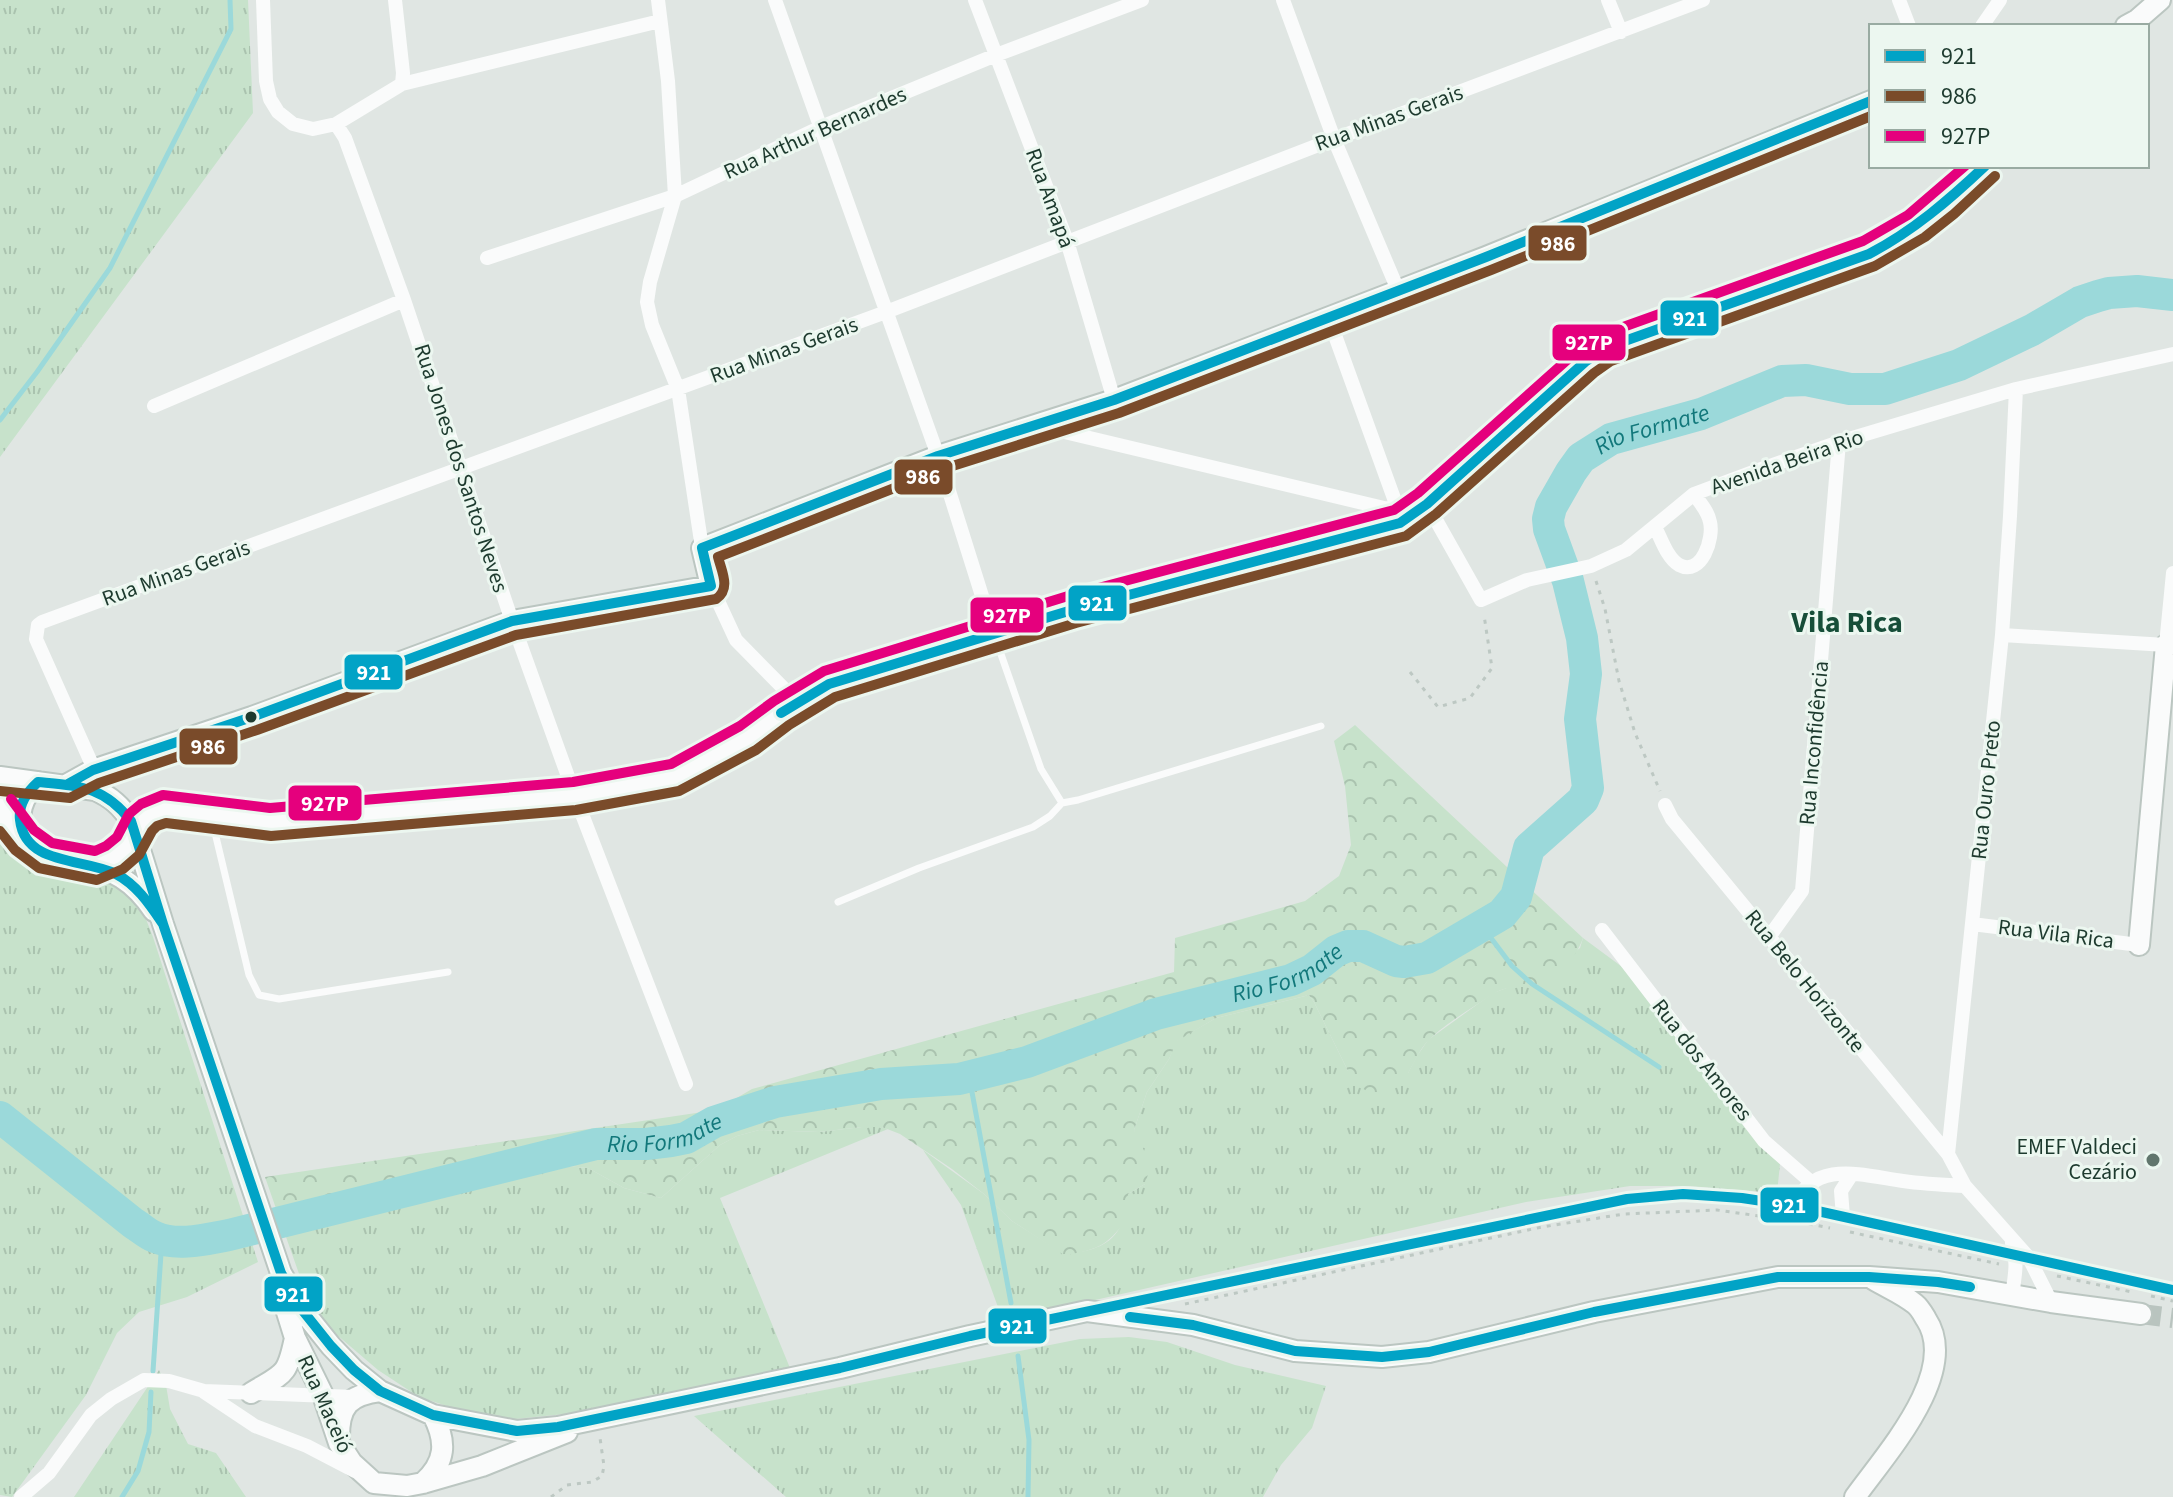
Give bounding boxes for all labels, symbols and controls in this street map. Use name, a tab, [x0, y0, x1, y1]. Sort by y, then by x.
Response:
legend	[1869, 24, 2149, 168]
text: 921	[1941, 39, 1977, 74]
street label: Rua Minas Gerais	[1310, 76, 1468, 160]
street label: Rua Arthur Bernardes	[718, 78, 912, 188]
text: 986	[1941, 79, 1977, 114]
text: 927P	[1941, 119, 1990, 154]
street label: Rua Amapá	[1017, 144, 1083, 252]
line badge: 986	[1527, 224, 1588, 262]
text: 986	[1541, 228, 1575, 260]
line badge: 921	[1659, 299, 1720, 337]
text: 921	[1673, 303, 1707, 335]
street label: Rua Minas Gerais	[705, 308, 863, 392]
line badge: 927P	[1551, 323, 1627, 362]
text: 927P	[1565, 327, 1613, 359]
street label: Rua Jones dos Santos Neves	[406, 340, 516, 596]
water label: Rio Formate	[1587, 395, 1715, 463]
street label: Avenida Beira Rio	[1706, 421, 1868, 503]
line badge: 986	[893, 458, 954, 496]
text: 986	[906, 461, 940, 493]
street label: Rua Minas Gerais	[97, 531, 255, 615]
line badge: 921	[1067, 584, 1128, 622]
text: 921	[1080, 588, 1114, 620]
line badge: 927P	[969, 596, 1045, 634]
text: 927P	[983, 600, 1031, 632]
district label: Vila Rica	[1790, 601, 1903, 644]
line badge: 921	[343, 653, 404, 691]
text: 921	[357, 657, 391, 689]
street label: Rua Inconfidência	[1791, 659, 1837, 827]
unlabelled marker	[243, 709, 259, 725]
street label: Rua Ouro Preto	[1963, 719, 2009, 861]
line badge: 986	[178, 727, 239, 766]
text: 986	[191, 731, 225, 763]
line badge: 927P	[287, 784, 363, 822]
text: 927P	[301, 788, 349, 820]
street label: Rua Belo Horizonte	[1737, 902, 1873, 1060]
street label: Rua Vila Rica	[1996, 911, 2116, 957]
water label: Rio Formate	[1228, 934, 1350, 1012]
street label: Rua dos Amores	[1644, 992, 1760, 1128]
water label: Rio Formate	[607, 1103, 726, 1162]
place label: EMEF Valdeci Cezário	[2016, 1131, 2137, 1188]
marker: EMEF Valdeci Cezário	[2144, 1151, 2162, 1169]
line badge: 921	[1759, 1186, 1820, 1224]
text: 921	[1772, 1190, 1806, 1222]
line badge: 921	[263, 1275, 324, 1313]
text: 921	[276, 1279, 310, 1311]
line badge: 921	[987, 1307, 1048, 1345]
text: 921	[1000, 1311, 1034, 1343]
street label: Rua Maceió	[289, 1350, 361, 1458]

